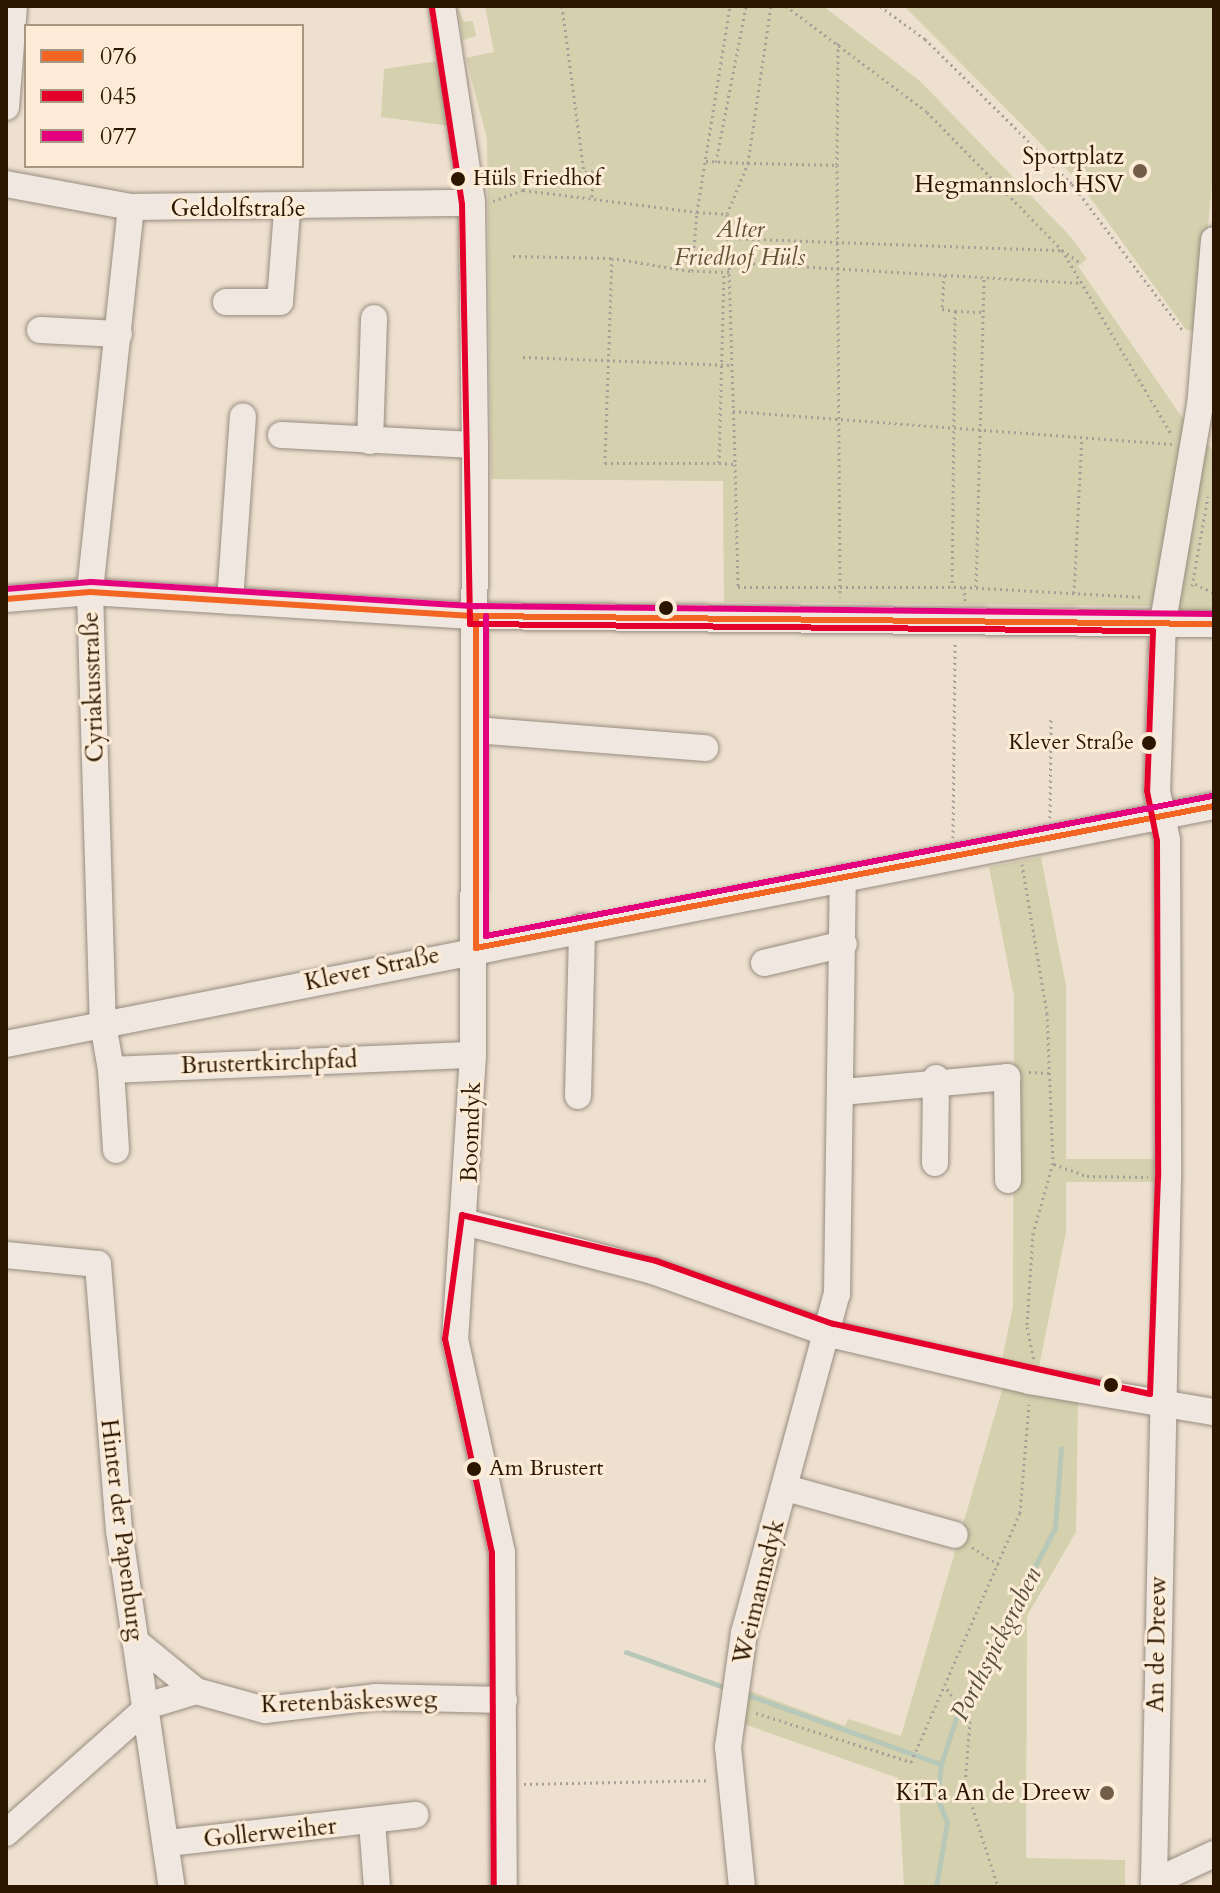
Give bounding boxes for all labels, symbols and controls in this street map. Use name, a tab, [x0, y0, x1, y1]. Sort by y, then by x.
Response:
legend	[24, 24, 304, 168]
text: 076	[100, 40, 137, 73]
text: 045	[100, 80, 137, 113]
text: 077	[100, 120, 137, 153]
place label: Sportplatz Hegmannsloch HSV	[914, 143, 1124, 199]
marker: Sportplatz Hegmannsloch HSV	[1131, 162, 1149, 180]
place label: Hüls Friedhof	[473, 166, 601, 192]
marker: Hüls Friedhof	[450, 171, 466, 187]
street label: Geldolfstraße	[170, 195, 306, 223]
park label: Alter Friedhof Hüls	[675, 216, 805, 272]
unlabelled marker	[658, 600, 674, 616]
street label: Cyriakusstraße	[76, 611, 110, 763]
place label: Klever Straße	[1008, 730, 1134, 756]
marker: Klever Straße	[1141, 735, 1157, 751]
street label: Klever Straße	[302, 941, 442, 997]
street label: Brustertkirchpfad	[180, 1046, 358, 1080]
street label: Boomdyk	[455, 1081, 487, 1183]
unlabelled marker	[1103, 1377, 1119, 1393]
street label: Hinter der Papenburg	[94, 1418, 150, 1642]
place label: Am Brustert	[489, 1456, 603, 1482]
marker: Am Brustert	[466, 1461, 482, 1477]
street label: Weimannsdyk	[727, 1517, 791, 1667]
water label: Porthspickgraben	[944, 1562, 1048, 1726]
street label: An de Dreew	[1141, 1575, 1173, 1713]
street label: Kretenbäskesweg	[260, 1685, 438, 1719]
place label: KiTa An de Dreew	[895, 1779, 1091, 1807]
marker: KiTa An de Dreew	[1098, 1784, 1116, 1802]
street label: Gollerweiher	[202, 1812, 338, 1854]

